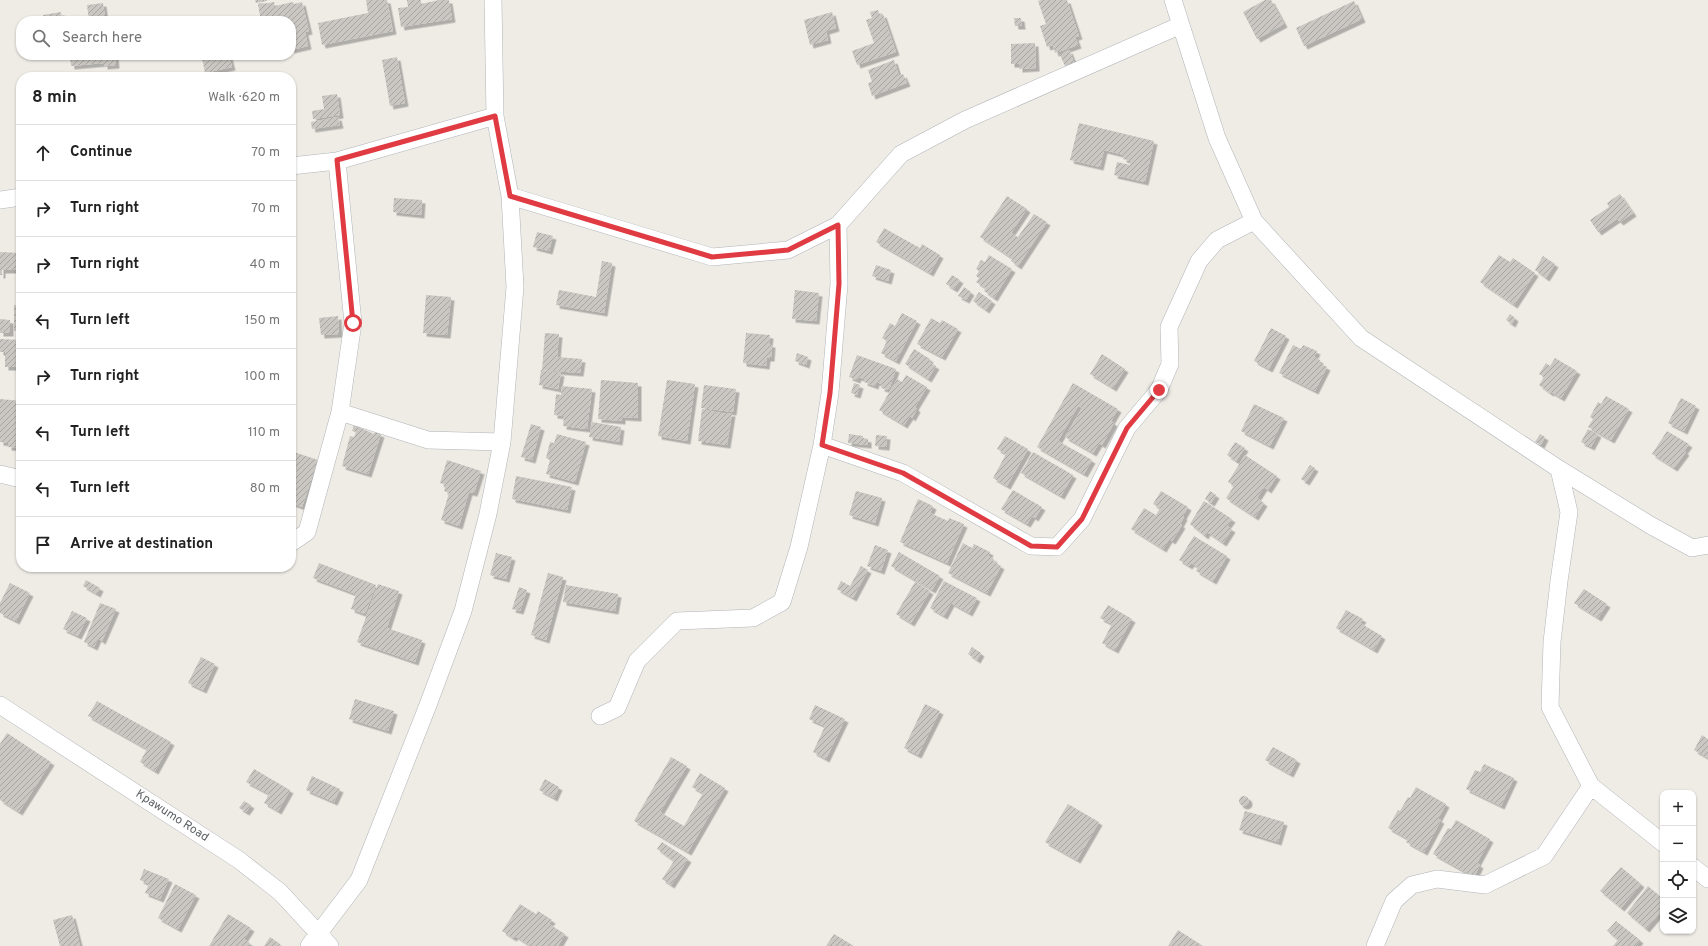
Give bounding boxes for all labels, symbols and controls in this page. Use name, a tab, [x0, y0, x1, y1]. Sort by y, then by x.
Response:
search box	[16, 16, 296, 60]
icon: search	[30, 27, 52, 49]
text: Search here	[62, 29, 142, 48]
text: 8 min	[32, 87, 77, 109]
text: Walk · 620 m	[208, 90, 280, 106]
icon: ahead	[32, 142, 54, 164]
text: Continue	[70, 143, 132, 162]
text: 70 m	[251, 145, 280, 161]
icon: right	[32, 198, 54, 220]
text: Turn right	[70, 199, 139, 218]
text: 70 m	[251, 201, 280, 217]
icon: right	[32, 254, 54, 276]
text: Turn right	[70, 255, 139, 274]
text: 40 m	[250, 257, 280, 273]
icon: left	[32, 310, 54, 332]
text: Turn left	[70, 311, 130, 330]
text: 150 m	[245, 313, 280, 329]
route start	[344, 314, 362, 332]
icon: right	[32, 366, 54, 388]
text: Turn right	[70, 367, 139, 386]
text: 100 m	[244, 369, 280, 385]
route end	[1150, 381, 1168, 399]
icon: left	[32, 422, 54, 444]
text: Turn left	[70, 423, 130, 442]
text: 110 m	[248, 425, 280, 441]
icon: left	[32, 478, 54, 500]
text: Turn left	[70, 479, 130, 498]
text: 80 m	[250, 481, 280, 497]
icon: arrive	[32, 534, 54, 556]
text: Arrive at destination	[70, 535, 213, 554]
street label: Kpawumo Road	[132, 786, 212, 846]
map controls	[1660, 790, 1696, 934]
button: +	[1660, 790, 1696, 826]
button: −	[1660, 826, 1696, 862]
button: locate	[1660, 862, 1696, 898]
button: layers	[1660, 898, 1696, 934]

